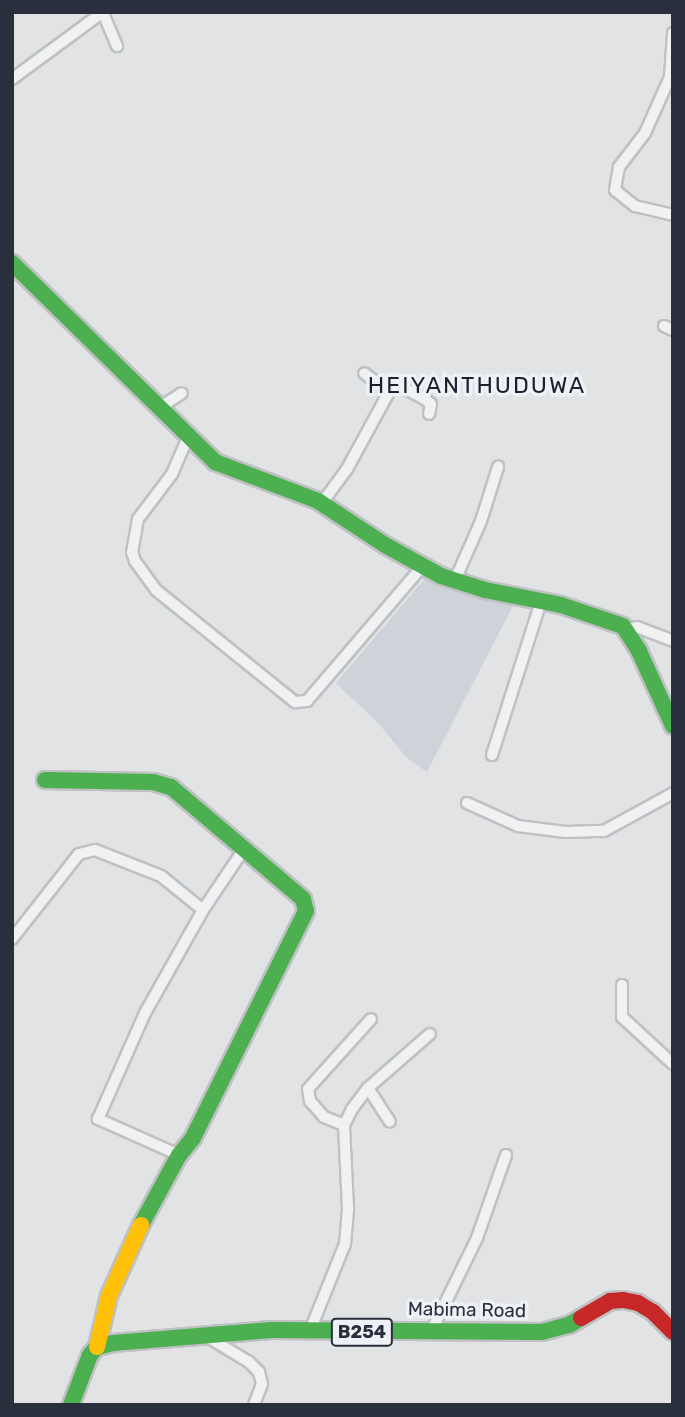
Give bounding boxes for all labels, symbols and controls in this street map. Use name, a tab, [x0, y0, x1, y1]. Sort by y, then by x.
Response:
district label: HEIYANTHUDUWA	[369, 371, 585, 399]
street label: Mabima Road	[408, 1298, 526, 1322]
road number: B254	[330, 1317, 394, 1346]

